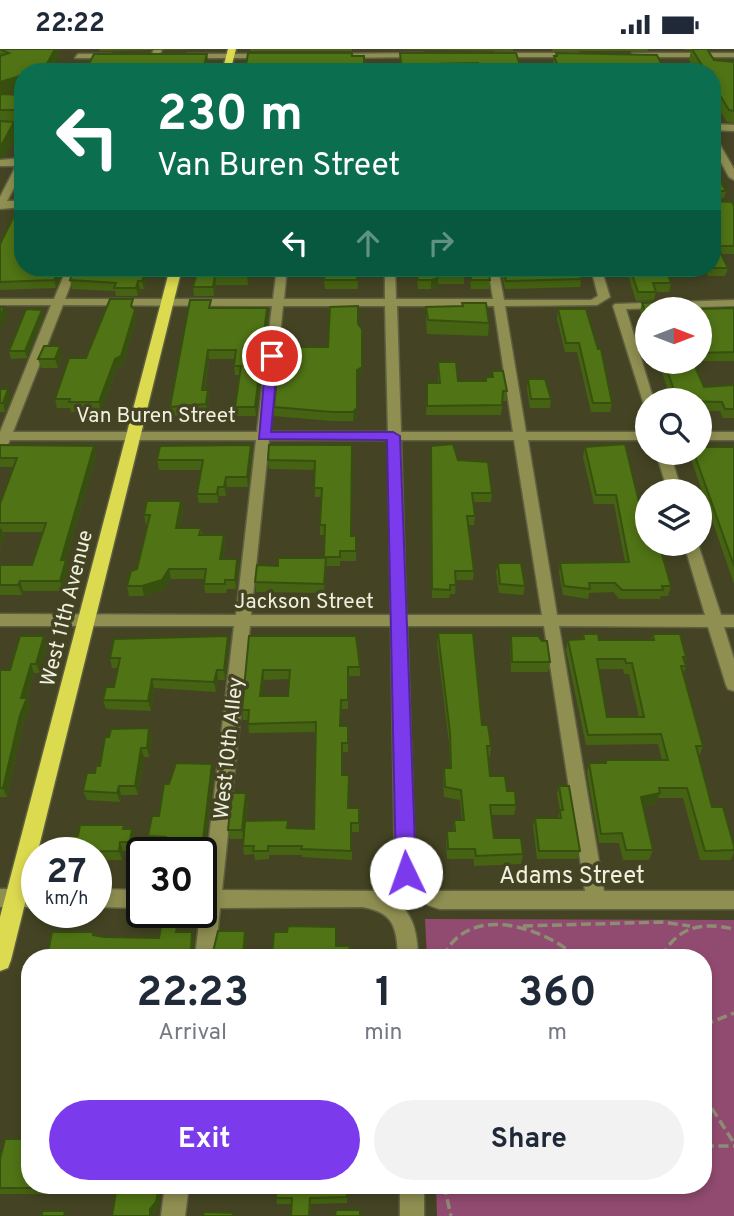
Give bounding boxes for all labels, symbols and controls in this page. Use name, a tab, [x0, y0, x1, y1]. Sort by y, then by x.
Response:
text: 22:22	[35, 8, 105, 41]
text: 230 m	[157, 86, 303, 148]
icon: left	[42, 91, 133, 182]
text: Van Buren Street	[157, 147, 400, 187]
icon: left	[276, 224, 314, 262]
icon: ahead	[349, 224, 387, 262]
icon: right	[422, 224, 460, 262]
north arrow	[635, 297, 712, 375]
map controls	[635, 297, 712, 556]
pin	[242, 326, 302, 386]
icon: arrive	[253, 337, 291, 375]
button: search	[635, 388, 712, 465]
street label: Van Buren Street	[76, 403, 236, 430]
button: layers	[635, 479, 712, 556]
street label: West 11th Avenue	[35, 527, 100, 689]
street label: Jackson Street	[234, 589, 374, 616]
street label: West 10th Alley	[209, 676, 250, 821]
position arrow	[369, 836, 443, 910]
speed limit sign: 30	[126, 837, 217, 928]
text: 27	[47, 851, 86, 895]
street label: Adams Street	[499, 862, 645, 892]
text: km/h	[45, 888, 88, 911]
text: 22:23	[136, 968, 249, 1021]
text: 1	[375, 968, 392, 1021]
text: 360	[518, 968, 597, 1021]
text: Arrival	[158, 1019, 227, 1048]
text: min	[364, 1019, 403, 1048]
text: m	[548, 1019, 567, 1048]
button: Exit	[49, 1100, 360, 1180]
button: Share	[374, 1100, 684, 1180]

